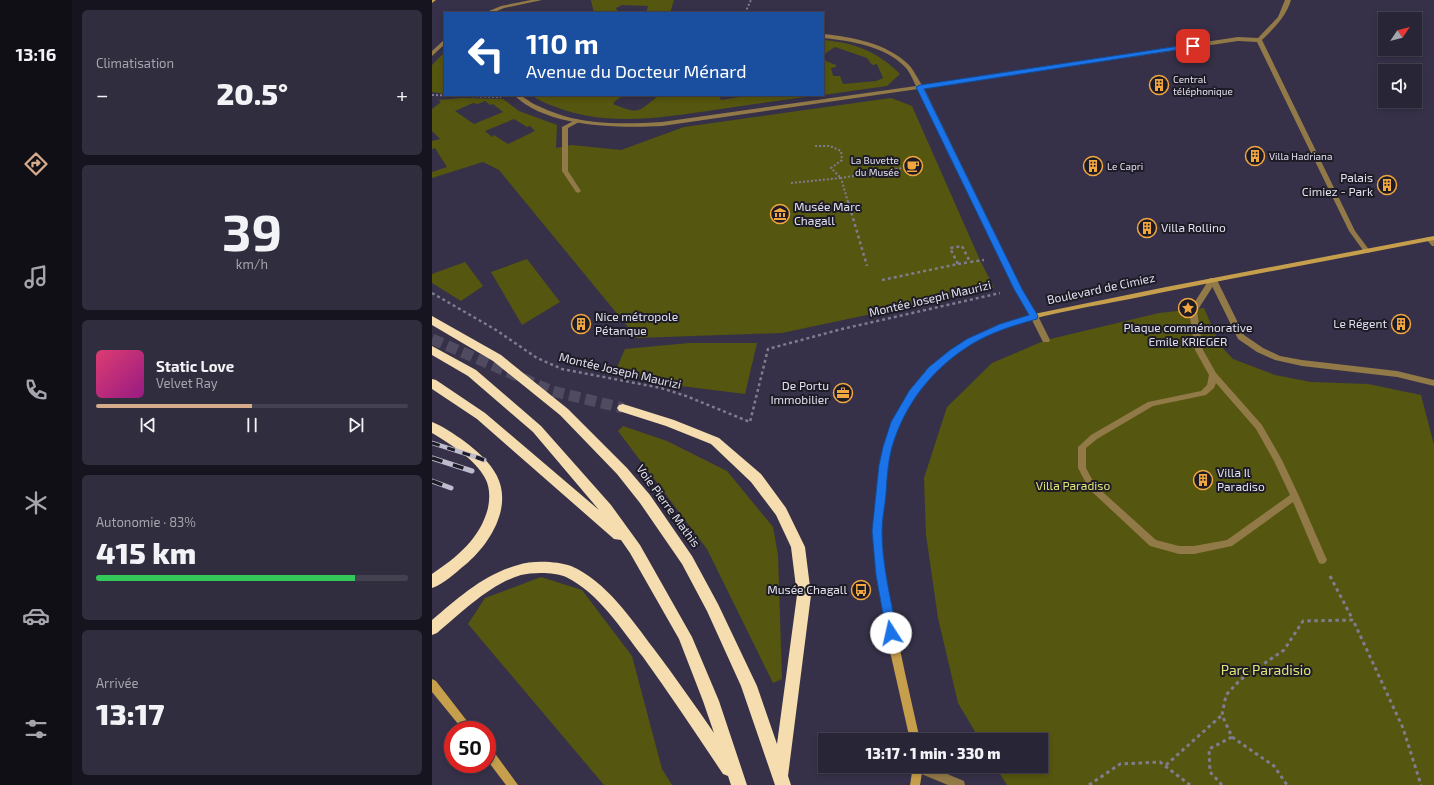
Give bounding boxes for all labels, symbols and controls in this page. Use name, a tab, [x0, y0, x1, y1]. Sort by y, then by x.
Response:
north arrow	[1378, 12, 1422, 56]
map controls	[1378, 12, 1422, 108]
text: 110 m	[526, 26, 599, 60]
icon: left	[460, 28, 512, 80]
pin	[1176, 29, 1210, 63]
icon: arrive	[1182, 35, 1204, 57]
text: 13:16	[15, 43, 57, 65]
text: Climatisation	[96, 55, 174, 71]
text: Avenue du Docteur Ménard	[526, 60, 747, 82]
button: sound	[1378, 64, 1422, 108]
place label: Central téléphonique	[1173, 73, 1233, 97]
building icon: Central téléphonique	[1148, 74, 1170, 96]
text: 20.5°	[217, 75, 288, 111]
text: −	[96, 81, 109, 107]
text: +	[396, 81, 408, 107]
building icon: Villa Hadriana	[1244, 145, 1266, 167]
icon: directions	[22, 150, 50, 178]
place label: Villa Hadriana	[1269, 150, 1332, 162]
place label: La Buvette du Musée	[851, 154, 899, 178]
cafe icon: La Buvette du Musée	[902, 155, 924, 177]
building icon: Le Capri	[1082, 155, 1104, 177]
place label: Le Capri	[1107, 160, 1143, 172]
place label: Palais Cimiez - Park	[1302, 170, 1373, 198]
building icon: Palais Cimiez - Park	[1376, 174, 1398, 196]
text: 39	[222, 199, 282, 261]
place label: Musée Marc Chagall	[794, 199, 861, 227]
museum icon: Musée Marc Chagall	[769, 203, 791, 225]
building icon: Villa Rollino	[1136, 217, 1158, 239]
place label: Villa Rollino	[1161, 220, 1226, 234]
text: km/h	[236, 256, 268, 272]
icon: music	[22, 263, 50, 291]
street label: Boulevard de Cimiez	[1046, 270, 1156, 306]
street label: Montée Joseph Maurizi	[867, 277, 992, 319]
place icon: Plaque commémorative Emile KRIEGER	[1177, 297, 1199, 319]
place label: Nice métropole Pétanque	[595, 309, 678, 337]
building icon: Nice métropole Pétanque	[570, 313, 592, 335]
building icon: Le Régent	[1390, 313, 1412, 335]
place label: Le Régent	[1333, 316, 1387, 330]
place label: Plaque commémorative Emile KRIEGER	[1123, 320, 1253, 348]
street label: Montée Joseph Maurizi	[558, 349, 683, 391]
text: Static Love	[156, 357, 234, 375]
text: Velvet Ray	[156, 375, 218, 391]
icon: phone	[22, 376, 50, 404]
place label: De Portu Immobilier	[770, 378, 829, 406]
office icon: De Portu Immobilier	[832, 382, 854, 404]
icon: previous	[137, 414, 159, 436]
icon: pause	[241, 414, 263, 436]
icon: next	[345, 414, 367, 436]
street label: Voie Pierre Mathis	[634, 461, 703, 549]
place label: Villa Il Paradiso	[1217, 465, 1265, 493]
building icon: Villa Il Paradiso	[1192, 469, 1214, 491]
park label: Villa Paradiso	[1036, 478, 1110, 492]
icon: climate	[22, 489, 50, 517]
text: Autonomie · 83%	[96, 514, 196, 530]
text: 415 km	[96, 534, 196, 570]
bus stop icon: Musée Chagall	[850, 579, 872, 601]
place label: Musée Chagall	[767, 582, 847, 596]
icon: car	[22, 602, 50, 630]
position arrow	[870, 612, 912, 654]
park label: Parc Paradisio	[1221, 661, 1311, 678]
text: Arrivée	[96, 675, 139, 691]
text: 13:17	[96, 695, 164, 731]
icon: filters	[22, 715, 50, 743]
speed limit sign: 50	[444, 721, 496, 773]
text: 13:17 · 1 min · 330 m	[866, 744, 1000, 762]

